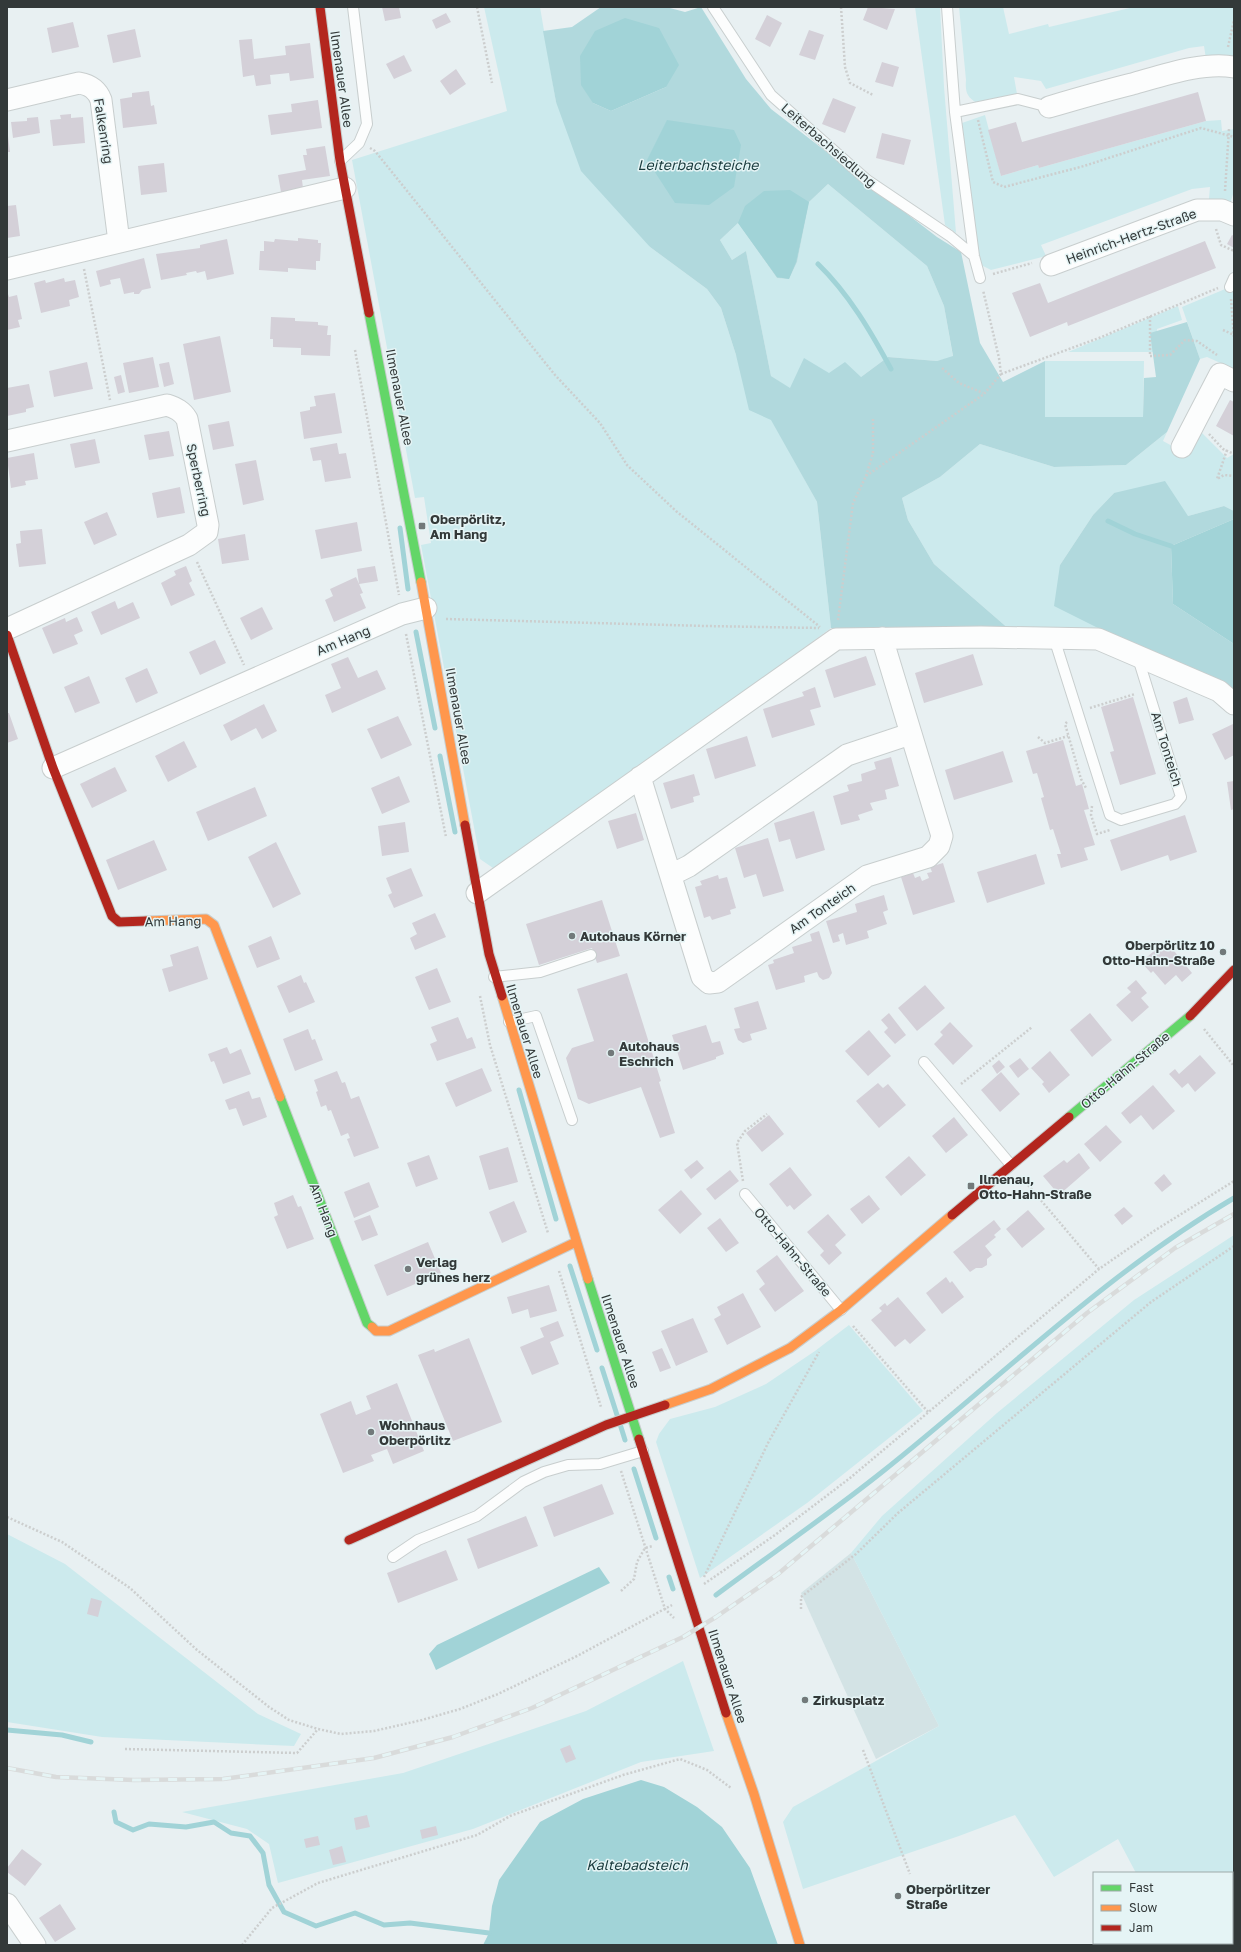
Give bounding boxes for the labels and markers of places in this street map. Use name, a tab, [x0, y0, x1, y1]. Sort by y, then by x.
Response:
place label: Oberpörlitz, Am Hang	[430, 511, 506, 542]
marker: Oberpörlitz, Am Hang	[417, 521, 427, 531]
place label: Autohaus Körner	[580, 928, 686, 944]
marker: Autohaus Körner	[567, 931, 577, 941]
place label: Oberpörlitz 10 Otto-Hahn-Straße	[1102, 937, 1215, 968]
marker: Oberpörlitz 10 Otto-Hahn-Straße	[1218, 947, 1228, 957]
place label: Autohaus Eschrich	[619, 1038, 679, 1069]
marker: Autohaus Eschrich	[606, 1048, 616, 1058]
place label: Ilmenau, Otto-Hahn-Straße	[979, 1171, 1092, 1202]
marker: Ilmenau, Otto-Hahn-Straße	[966, 1181, 976, 1191]
place label: Verlag grünes herz	[416, 1254, 491, 1285]
marker: Verlag grünes herz	[403, 1264, 413, 1274]
place label: Wohnhaus Oberpörlitz	[379, 1417, 451, 1448]
marker: Wohnhaus Oberpörlitz	[366, 1427, 376, 1437]
place label: Zirkusplatz	[813, 1692, 885, 1708]
marker: Zirkusplatz	[800, 1695, 810, 1705]
place label: Oberpörlitzer Straße	[906, 1881, 990, 1912]
marker: Oberpörlitzer Straße	[893, 1891, 903, 1901]

